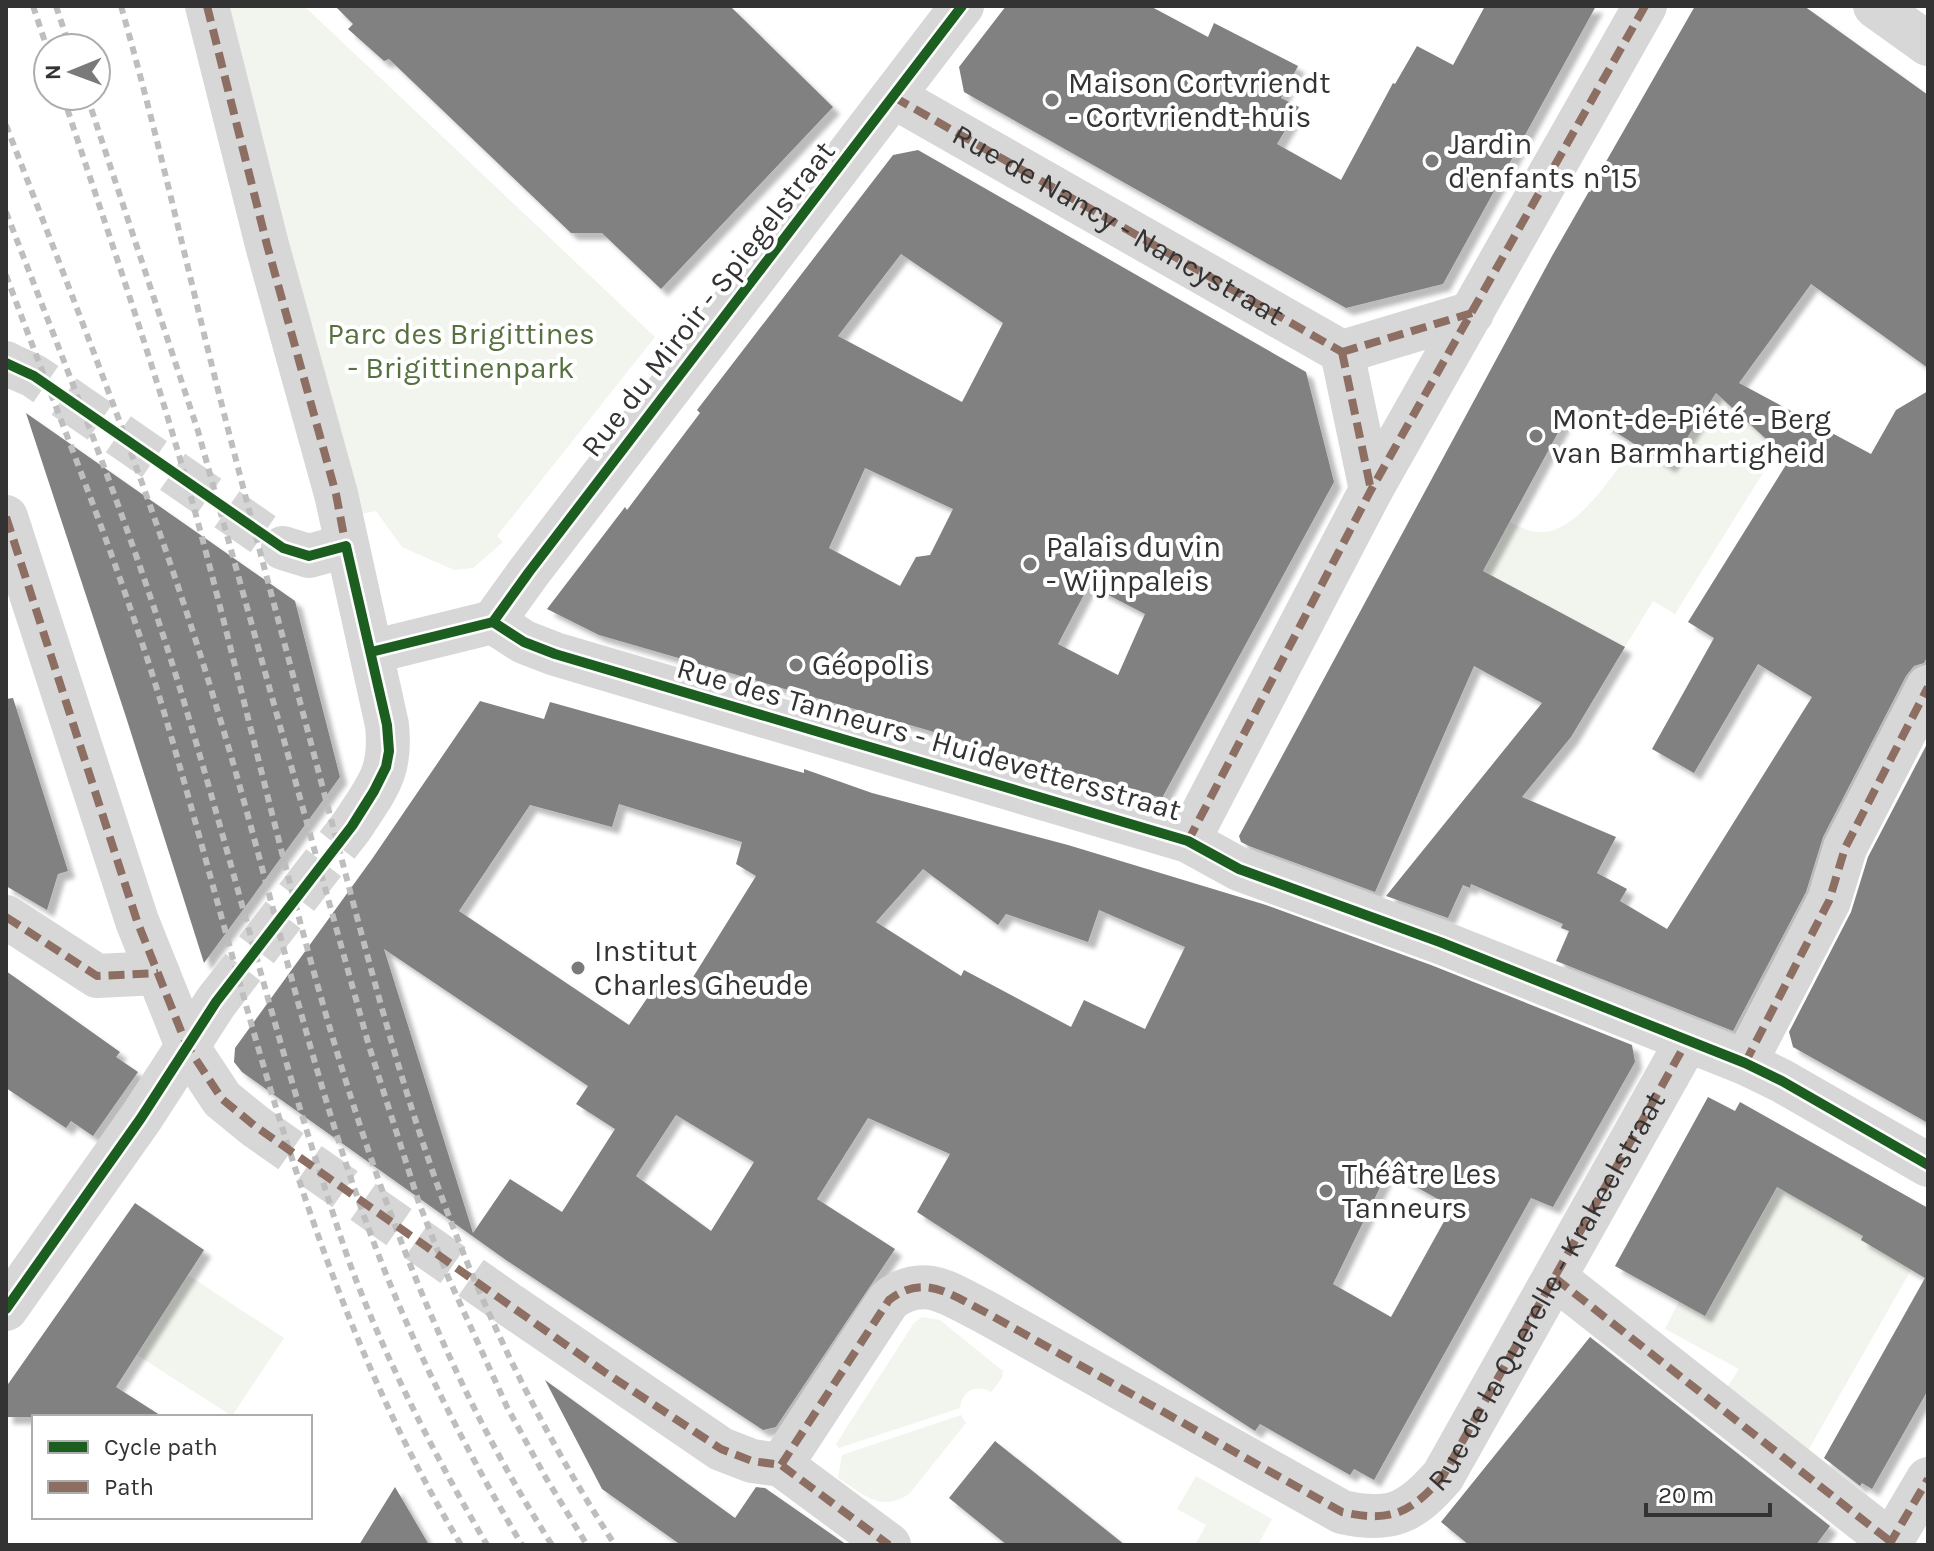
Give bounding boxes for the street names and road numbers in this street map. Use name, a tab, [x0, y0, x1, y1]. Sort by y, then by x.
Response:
street label: Rue de Nancy - Nancystraat	[946, 116, 1290, 333]
street label: Rue du Miroir - Spiegelstraat	[573, 134, 843, 464]
street label: Rue des Tanneurs - Huidevettersstraat	[673, 650, 1185, 828]
street label: Rue de la Querelle - Krakeelstraat	[1420, 1085, 1673, 1499]

